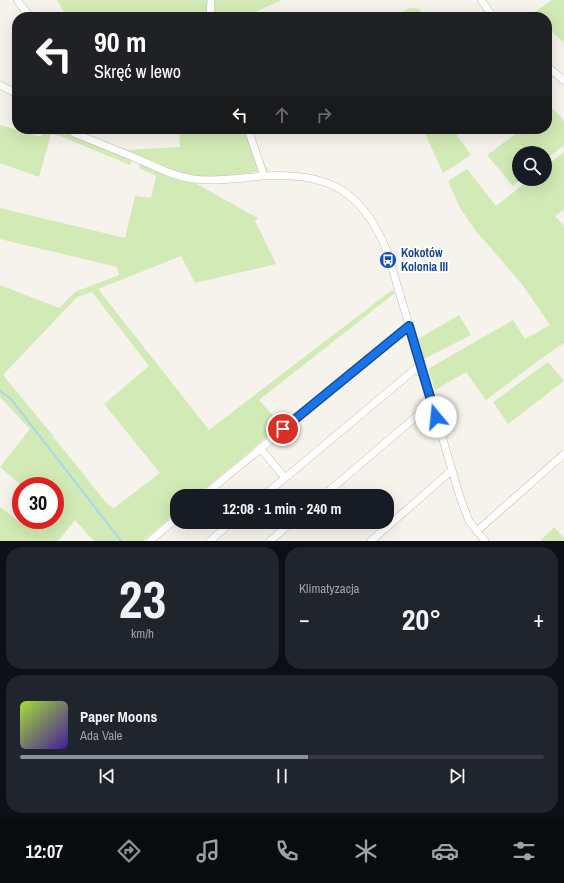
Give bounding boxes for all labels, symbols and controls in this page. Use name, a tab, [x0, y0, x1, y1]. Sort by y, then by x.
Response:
text: 90 m	[94, 23, 146, 61]
icon: left	[28, 28, 80, 80]
text: Skręć w lewo	[94, 59, 181, 84]
icon: left	[229, 104, 251, 126]
icon: ahead	[271, 104, 293, 126]
icon: right	[313, 104, 335, 126]
map controls	[512, 146, 552, 186]
button: search	[512, 146, 552, 186]
place label: Kokotów Kolonia III	[401, 245, 448, 275]
bus stop icon: Kokotów Kolonia III	[378, 250, 398, 270]
position arrow	[415, 396, 457, 438]
pin	[266, 412, 300, 446]
icon: arrive	[272, 418, 294, 440]
speed limit sign: 30	[12, 477, 64, 529]
text: 12:08 · 1 min · 240 m	[223, 498, 341, 519]
text: 23	[119, 564, 166, 634]
text: Klimatyzacja	[299, 580, 359, 597]
text: 20°	[402, 599, 441, 639]
text: −	[299, 604, 310, 634]
text: +	[533, 604, 544, 634]
text: km/h	[131, 625, 154, 642]
text: Paper Moons	[80, 706, 157, 727]
text: Ada Vale	[80, 727, 122, 744]
icon: previous	[96, 765, 118, 787]
icon: pause	[271, 765, 293, 787]
icon: next	[446, 765, 468, 787]
icon: directions	[115, 837, 143, 865]
icon: music	[194, 837, 222, 865]
icon: phone	[273, 837, 301, 865]
icon: climate	[352, 837, 380, 865]
icon: car	[431, 837, 459, 865]
icon: filters	[510, 837, 538, 865]
text: 12:07	[26, 839, 63, 864]

